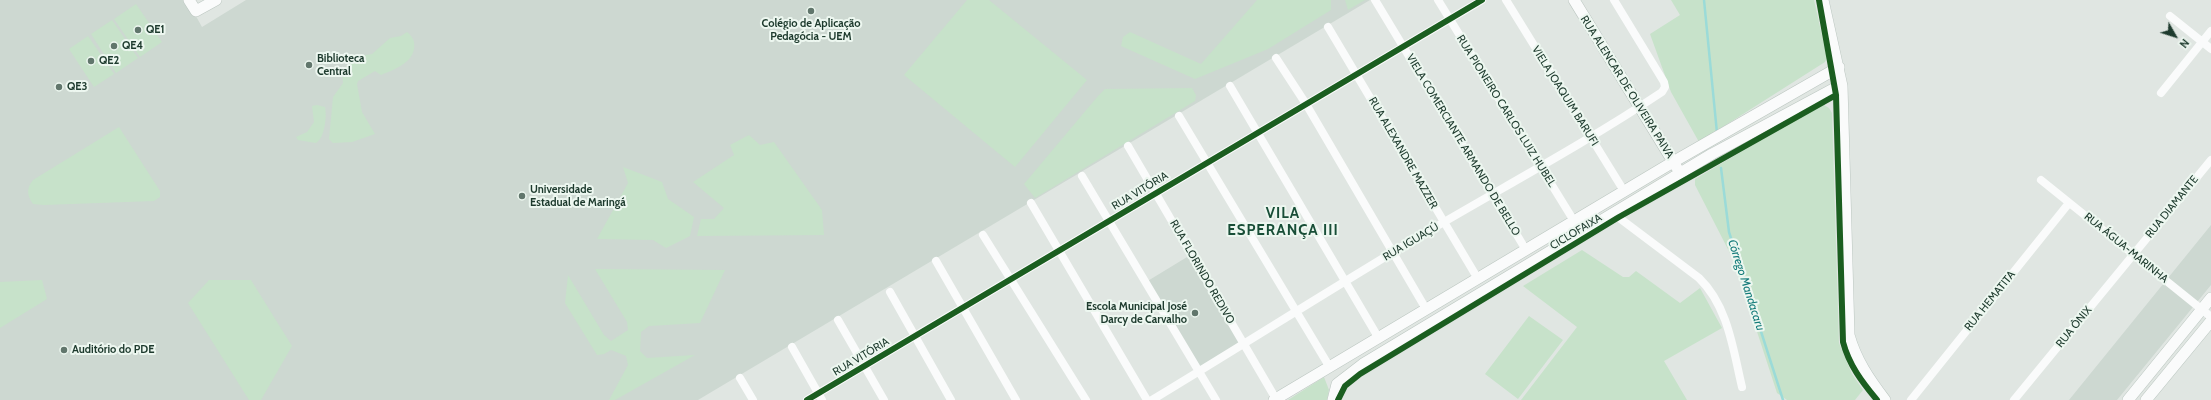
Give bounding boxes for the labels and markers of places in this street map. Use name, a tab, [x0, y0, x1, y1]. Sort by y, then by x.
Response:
marker: Colégio de Aplicação Pedagócia - UEM	[806, 6, 816, 16]
place label: Colégio de Aplicação Pedagócia - UEM	[762, 17, 860, 43]
place label: QE1	[146, 23, 165, 37]
marker: QE1	[133, 25, 143, 35]
place label: QE4	[122, 39, 143, 53]
marker: QE4	[109, 41, 119, 51]
place label: Biblioteca Central	[317, 52, 364, 78]
place label: QE2	[99, 54, 119, 68]
marker: QE2	[86, 56, 96, 66]
marker: Biblioteca Central	[304, 60, 314, 70]
place label: QE3	[67, 80, 88, 94]
marker: QE3	[54, 82, 64, 92]
place label: Universidade Estadual de Maringá	[530, 183, 626, 209]
marker: Universidade Estadual de Maringá	[517, 191, 527, 201]
place label: Escola Municipal José Darcy de Carvalho	[1086, 300, 1187, 326]
marker: Escola Municipal José Darcy de Carvalho	[1190, 308, 1200, 318]
place label: Auditório do PDE	[72, 343, 155, 357]
marker: Auditório do PDE	[59, 345, 69, 355]

